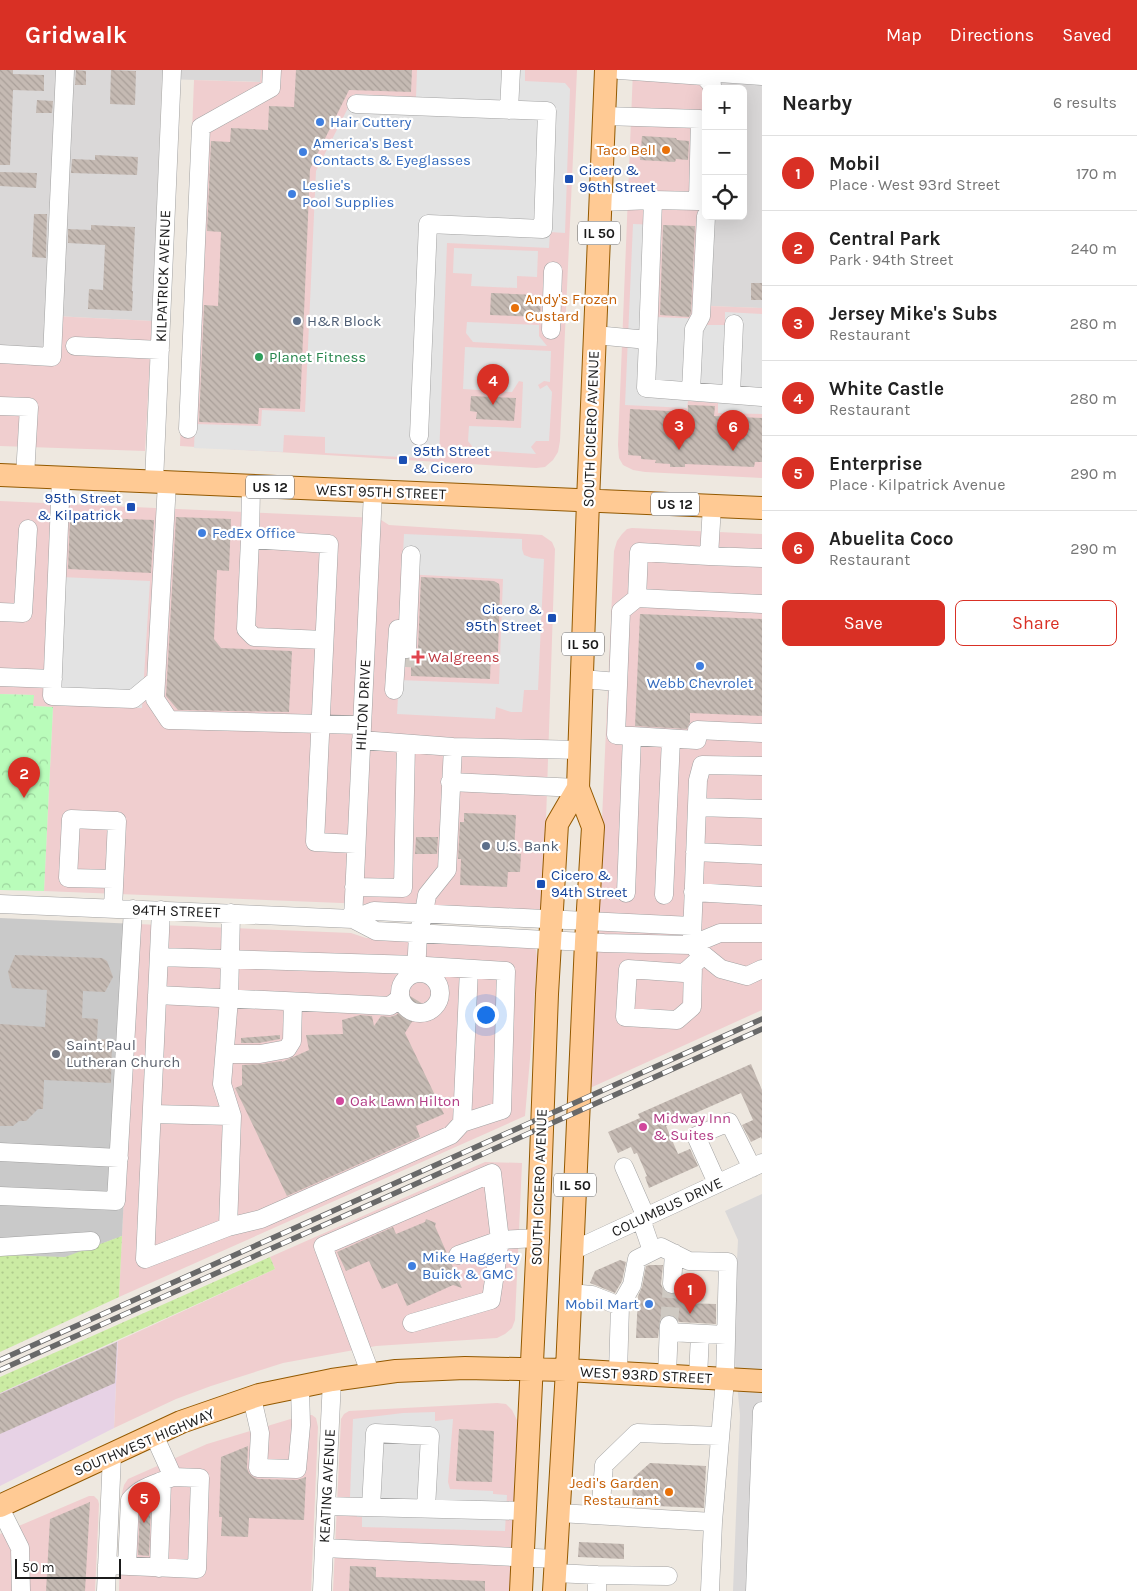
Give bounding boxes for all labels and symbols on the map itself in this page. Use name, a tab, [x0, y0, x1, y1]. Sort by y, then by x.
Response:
place label: Hair Cuttery	[330, 113, 411, 131]
marker: Hair Cuttery	[314, 116, 326, 128]
place label: America's Best Contacts & Eyeglasses	[313, 134, 471, 169]
place label: Taco Bell	[597, 141, 656, 159]
marker: Taco Bell	[660, 144, 672, 156]
marker: America's Best Contacts & Eyeglasses	[297, 146, 309, 158]
place label: Cicero & 96th Street	[579, 161, 656, 196]
marker: Cicero & 96th Street	[563, 173, 575, 185]
place label: Leslie's Pool Supplies	[302, 176, 394, 211]
marker: Leslie's Pool Supplies	[286, 188, 298, 200]
street label: KILPATRICK AVENUE	[152, 210, 174, 342]
road number: IL 50	[578, 222, 620, 244]
place label: Andy's Frozen Custard	[525, 290, 617, 325]
marker: Andy's Frozen Custard	[509, 302, 521, 314]
place label: H&R Block	[307, 312, 381, 330]
marker: H&R Block	[291, 315, 303, 327]
place label: Planet Fitness	[269, 348, 366, 366]
street label: SOUTH CICERO AVENUE	[579, 350, 603, 508]
marker: Planet Fitness	[253, 351, 265, 363]
pin: 4	[477, 364, 509, 405]
pin: 3	[663, 409, 695, 450]
pin: 6	[717, 410, 749, 451]
place label: 95th Street & Cicero	[413, 442, 490, 477]
marker: 95th Street & Cicero	[397, 454, 409, 466]
road number: US 12	[246, 476, 294, 498]
street label: WEST 95TH STREET	[316, 481, 447, 503]
place label: 95th Street & Kilpatrick	[37, 489, 121, 524]
road number: US 12	[651, 492, 699, 516]
marker: 95th Street & Kilpatrick	[125, 501, 137, 513]
place label: FedEx Office	[212, 524, 296, 542]
marker: FedEx Office	[196, 527, 208, 539]
place label: Cicero & 95th Street	[465, 600, 542, 635]
marker: Cicero & 95th Street	[546, 612, 558, 624]
road number: IL 50	[562, 632, 604, 656]
place label: Walgreens	[428, 648, 500, 666]
marker: Walgreens	[412, 651, 424, 663]
street label: HILTON DRIVE	[352, 659, 374, 751]
marker: Webb Chevrolet	[694, 660, 706, 672]
place label: Webb Chevrolet	[647, 674, 754, 692]
pin: 2	[8, 757, 40, 798]
place label: U.S. Bank	[496, 837, 559, 855]
marker: U.S. Bank	[480, 840, 492, 852]
place label: Cicero & 94th Street	[551, 866, 628, 901]
marker: Cicero & 94th Street	[535, 878, 547, 890]
street label: 94TH STREET	[132, 900, 221, 922]
your location	[473, 1002, 499, 1028]
place label: Saint Paul Lutheran Church	[66, 1036, 180, 1071]
marker: Saint Paul Lutheran Church	[50, 1048, 62, 1060]
place label: Oak Lawn Hilton	[350, 1092, 460, 1110]
marker: Oak Lawn Hilton	[334, 1095, 346, 1107]
street label: SOUTH CICERO AVENUE	[527, 1108, 551, 1266]
place label: Midway Inn & Suites	[653, 1109, 731, 1144]
marker: Midway Inn & Suites	[637, 1121, 649, 1133]
street label: COLUMBUS DRIVE	[609, 1173, 725, 1241]
road number: IL 50	[554, 1174, 596, 1196]
place label: Mike Haggerty Buick & GMC	[422, 1248, 520, 1283]
marker: Mike Haggerty Buick & GMC	[406, 1260, 418, 1272]
pin: 1	[674, 1273, 706, 1314]
place label: Mobil Mart	[565, 1295, 639, 1313]
marker: Mobil Mart	[643, 1298, 655, 1310]
street label: WEST 93RD STREET	[579, 1363, 713, 1387]
street label: SOUTHWEST HIGHWAY	[71, 1404, 218, 1480]
street label: KEATING AVENUE	[315, 1428, 339, 1544]
place label: Jedi's Garden Restaurant	[569, 1474, 659, 1509]
pin: 5	[128, 1482, 160, 1523]
marker: Jedi's Garden Restaurant	[663, 1486, 675, 1498]
scale bar	[15, 1556, 121, 1579]

